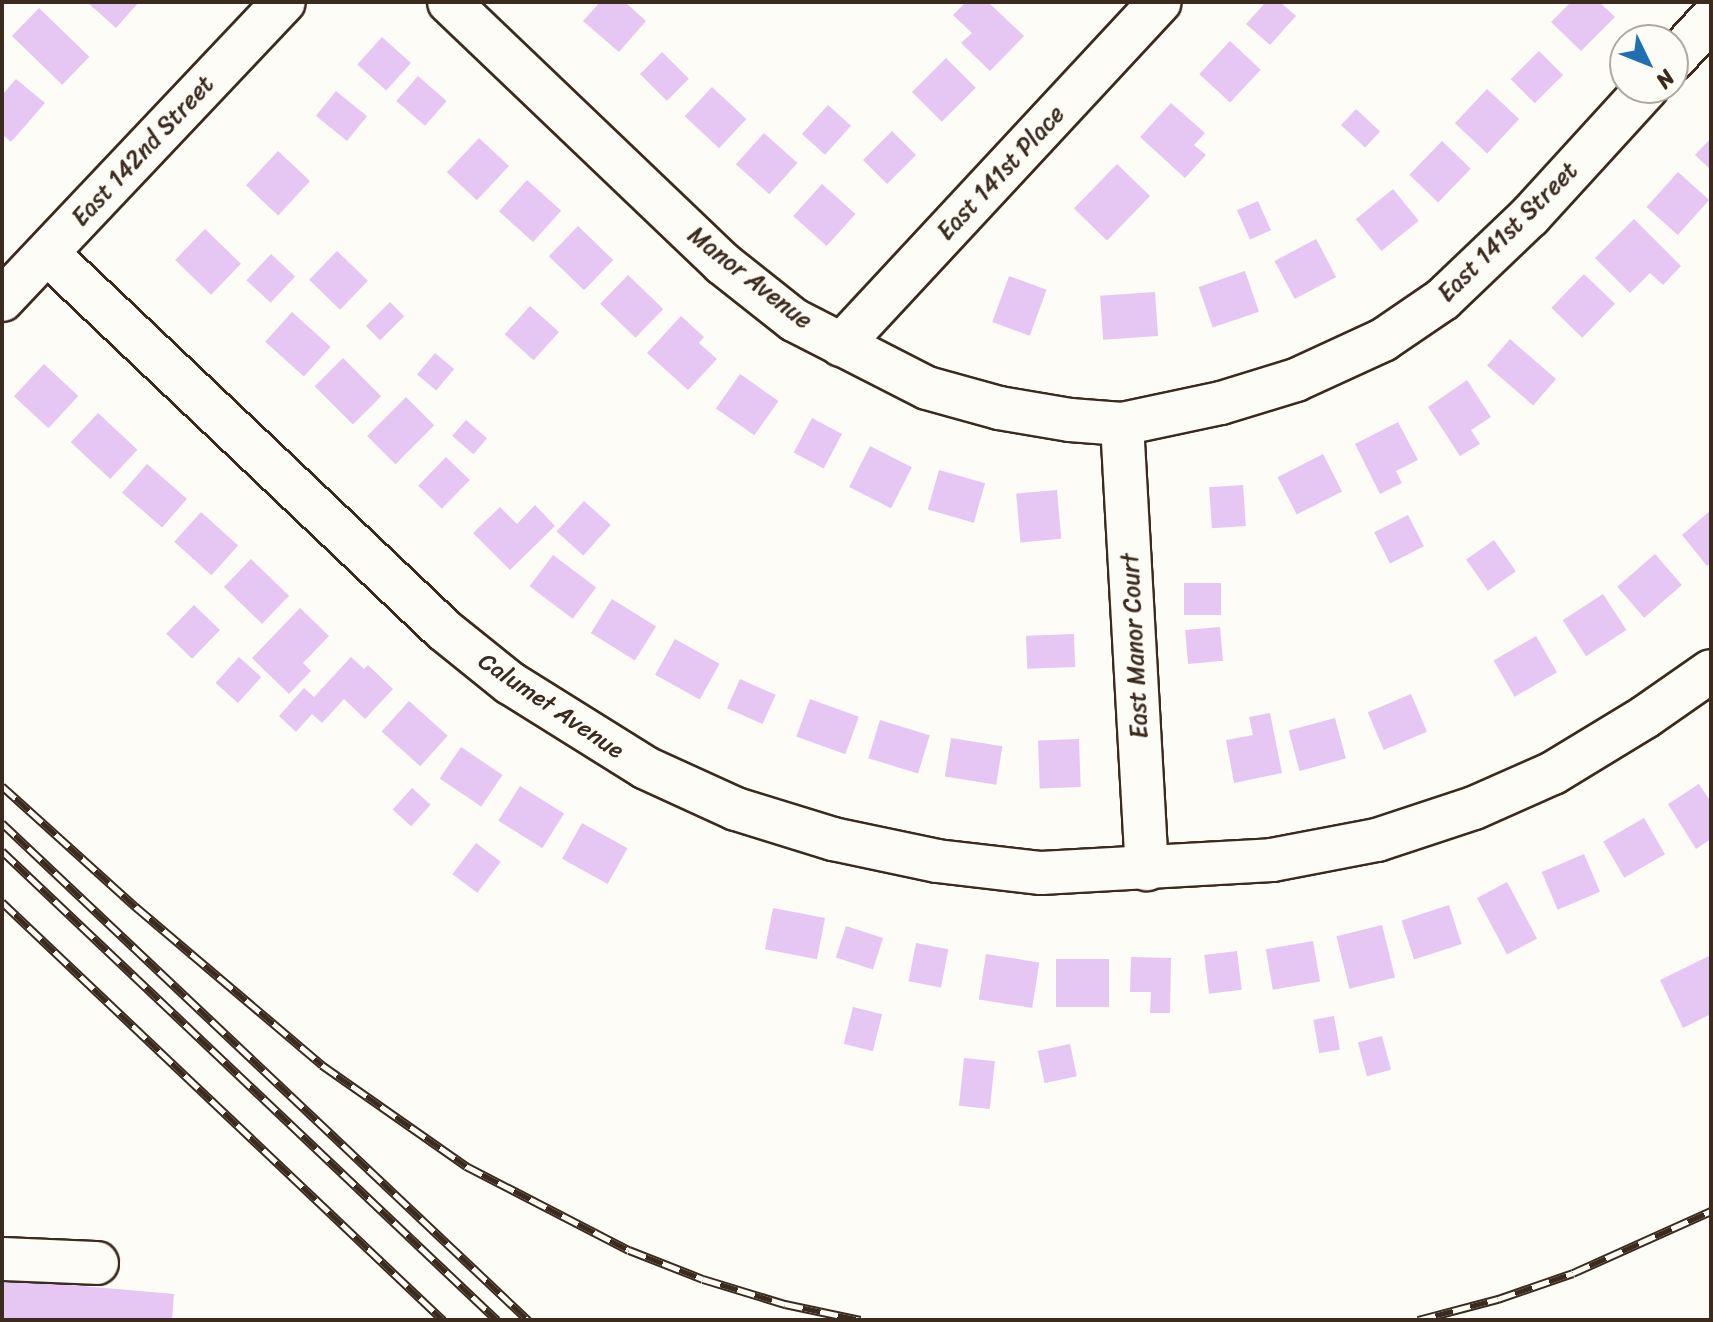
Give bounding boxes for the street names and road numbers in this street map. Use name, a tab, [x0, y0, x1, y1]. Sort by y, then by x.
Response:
street label: East 142nd Street	[66, 70, 220, 232]
street label: East 141st Place	[931, 99, 1071, 247]
street label: East 141st Street	[1432, 156, 1584, 308]
street label: Manor Avenue	[682, 221, 818, 335]
street label: East Manor Court	[1116, 552, 1154, 740]
street label: Calumet Avenue	[473, 647, 629, 765]

